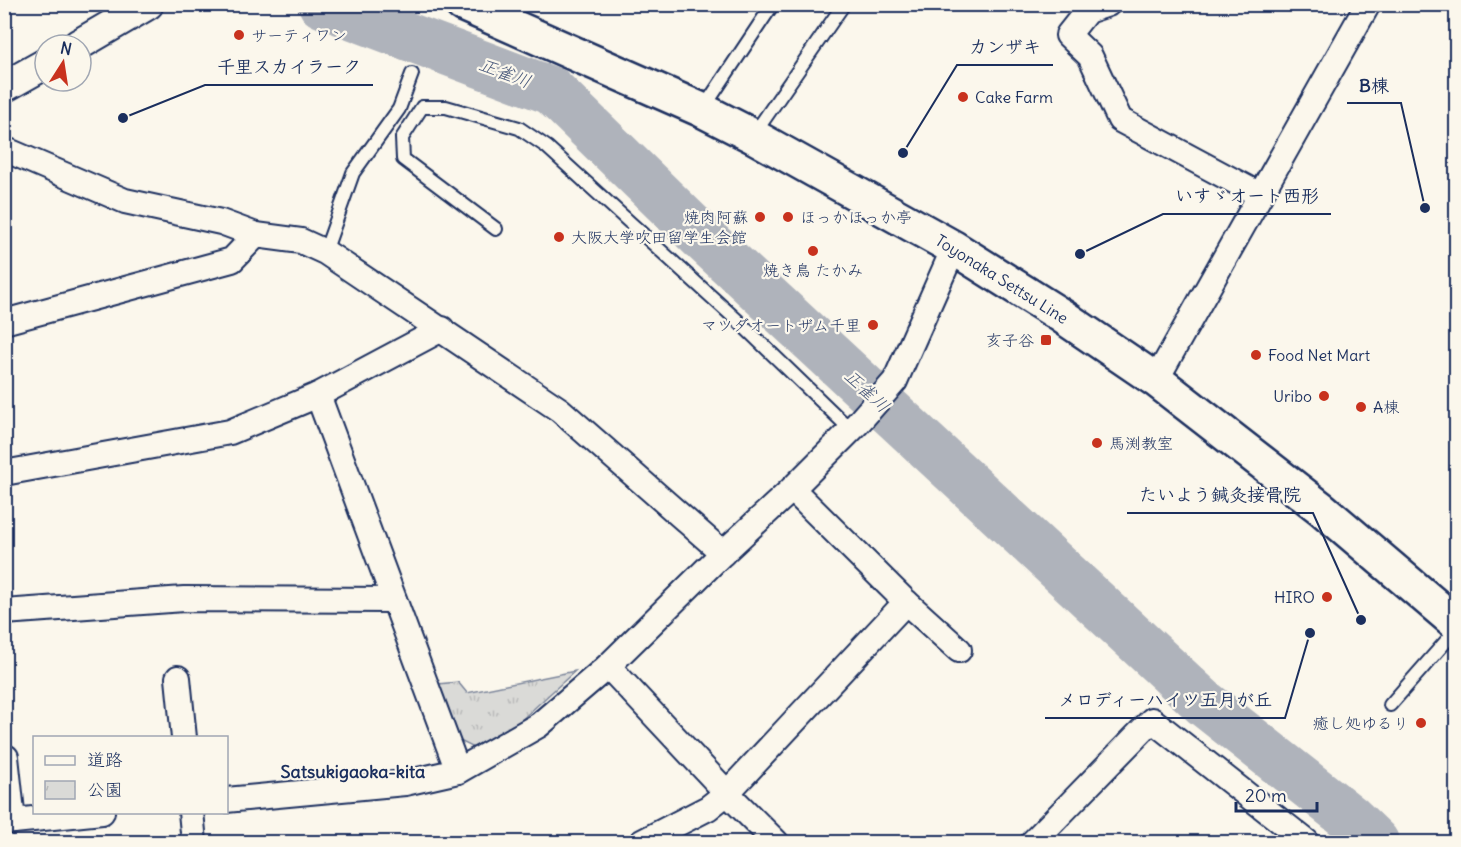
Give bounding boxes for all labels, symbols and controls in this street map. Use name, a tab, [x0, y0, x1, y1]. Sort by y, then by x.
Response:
place label: サーティワン	[251, 25, 347, 45]
marker: サーティワン	[232, 28, 246, 42]
callout: カンザキ	[957, 29, 1053, 65]
north arrow	[33, 33, 93, 93]
text: カンザキ	[969, 35, 1041, 58]
text: N	[59, 37, 74, 59]
callout: 千里スカイラーク	[205, 49, 373, 85]
water label: 正雀川	[476, 52, 535, 93]
text: 千里スカイラーク	[217, 55, 361, 78]
callout: B棟	[1347, 67, 1401, 103]
text: B棟	[1359, 74, 1389, 97]
place label: Cake Farm	[975, 87, 1053, 107]
marker: Cake Farm	[956, 90, 970, 104]
callout: いすゞオート西形	[1163, 178, 1331, 214]
text: いすゞオート西形	[1175, 184, 1319, 207]
place label: 焼肉阿蘇	[684, 207, 748, 227]
place label: ほっかほっか亭	[800, 207, 912, 227]
marker: 焼肉阿蘇	[753, 210, 767, 224]
marker: ほっかほっか亭	[781, 210, 795, 224]
place label: 大阪大学吹田留学生会館	[571, 227, 747, 247]
marker: 大阪大学吹田留学生会館	[552, 230, 566, 244]
street label: Toyonaka Settsu Line	[932, 230, 1072, 328]
marker: 焼き鳥 たかみ	[806, 244, 820, 258]
place label: 焼き鳥 たかみ	[763, 260, 863, 280]
place label: マツダオートザム千里	[701, 315, 861, 335]
marker: マツダオートザム千里	[866, 318, 880, 332]
place label: 亥子谷	[986, 330, 1034, 350]
marker: 亥子谷	[1039, 333, 1053, 347]
place label: Food Net Mart	[1268, 345, 1371, 365]
marker: Food Net Mart	[1249, 348, 1263, 362]
water label: 正雀川	[840, 364, 895, 417]
place label: Uribo	[1273, 386, 1312, 406]
marker: Uribo	[1317, 389, 1331, 403]
place label: A棟	[1373, 397, 1399, 417]
marker: A棟	[1354, 400, 1368, 414]
place label: 馬渕教室	[1109, 433, 1173, 453]
marker: 馬渕教室	[1090, 436, 1104, 450]
callout: たいよう鍼灸接骨院	[1127, 477, 1313, 513]
text: たいよう鍼灸接骨院	[1139, 483, 1301, 506]
place label: HIRO	[1274, 587, 1315, 607]
marker: HIRO	[1320, 590, 1334, 604]
callout: メロディーハイツ五月が丘	[1045, 682, 1285, 718]
text: メロディーハイツ五月が丘	[1058, 688, 1272, 711]
place label: 癒し処ゆるり	[1313, 713, 1409, 733]
marker: 癒し処ゆるり	[1414, 716, 1428, 730]
legend	[33, 736, 228, 814]
text: 道路	[87, 748, 123, 771]
district label: Satsukigaoka-kita	[281, 760, 425, 783]
scale bar	[1236, 775, 1317, 813]
text: 公園	[87, 778, 123, 801]
text: 20 m	[1245, 784, 1287, 807]

